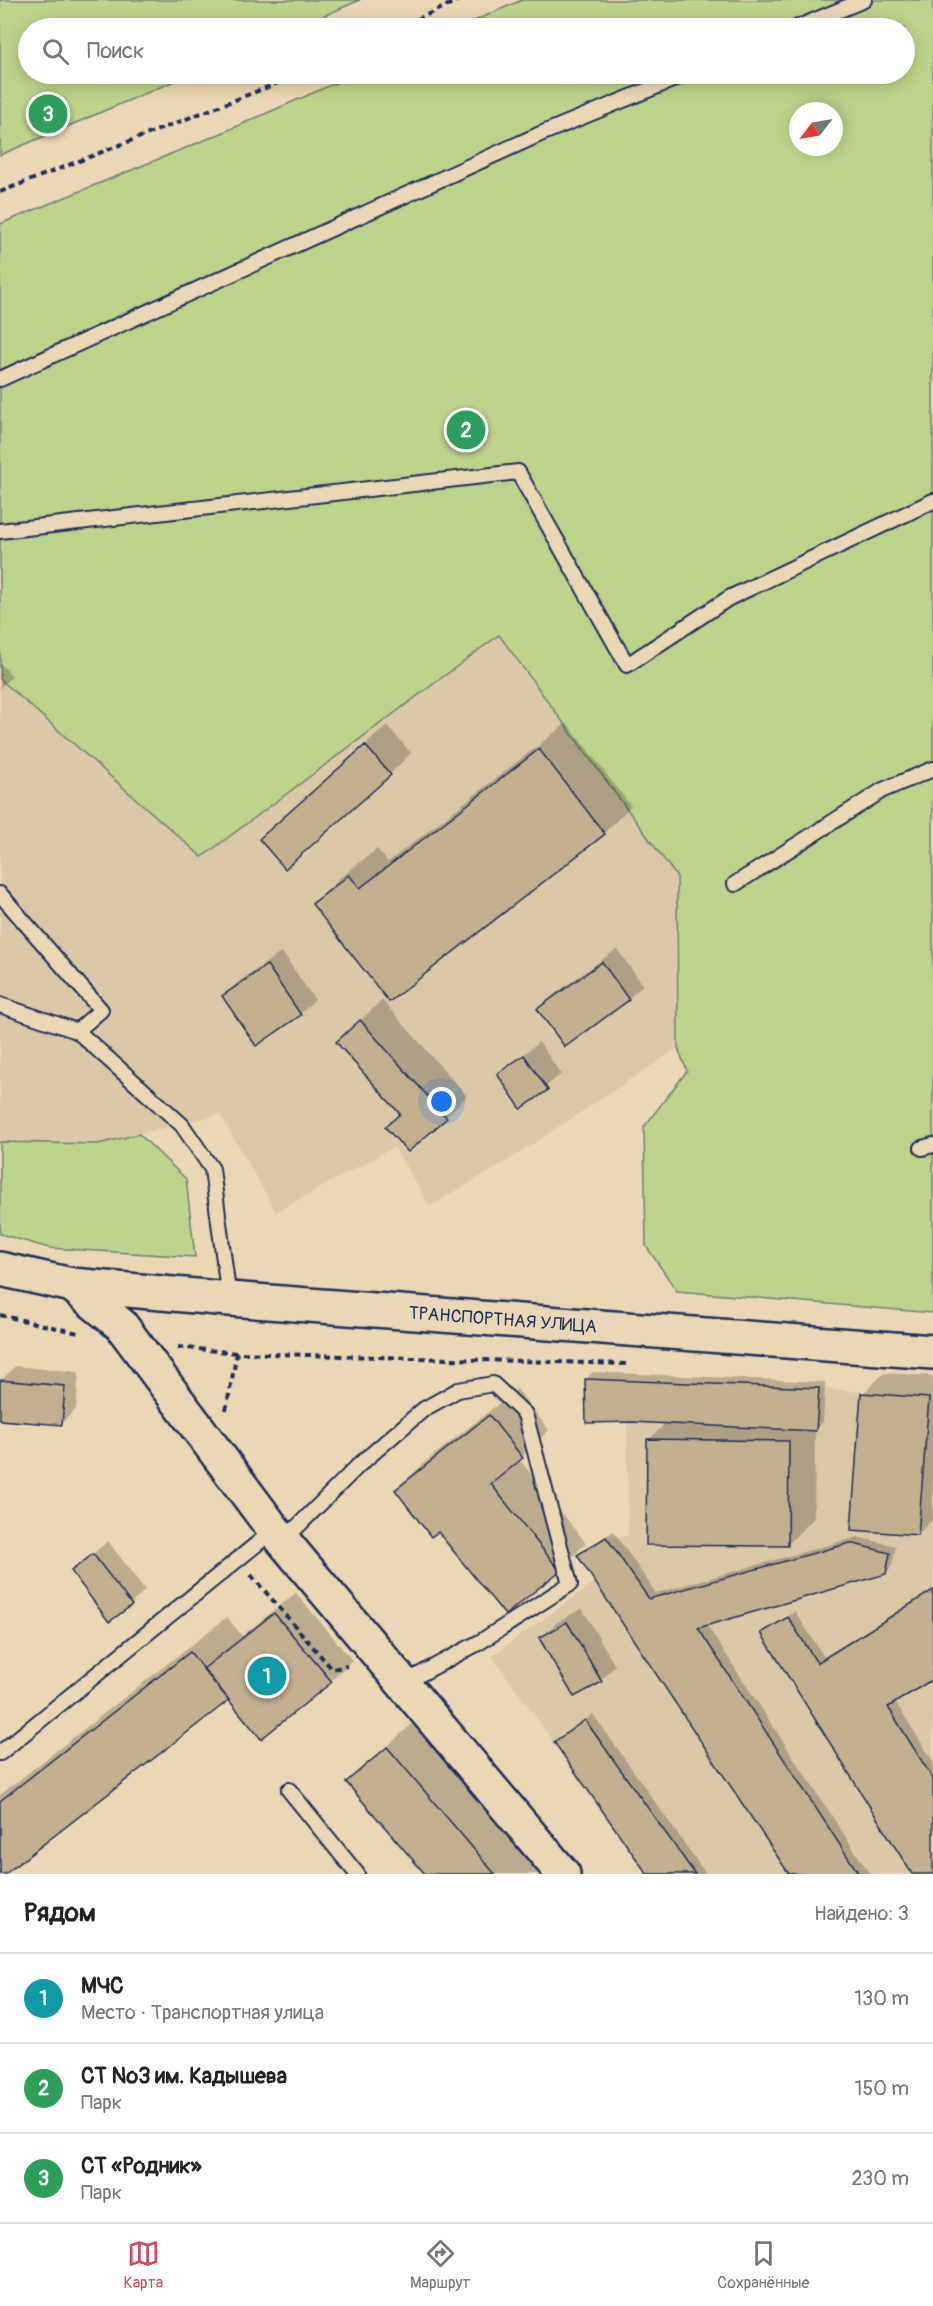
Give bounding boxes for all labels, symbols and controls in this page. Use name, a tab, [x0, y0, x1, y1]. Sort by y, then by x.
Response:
search box	[18, 18, 915, 84]
icon: search	[39, 35, 72, 68]
text: Поиск	[87, 37, 144, 65]
pin: 3	[28, 92, 68, 136]
north arrow	[789, 102, 843, 156]
pin: 2	[446, 408, 486, 452]
your location	[427, 1087, 456, 1116]
street label: ТРАНСПОРТНАЯ УЛИЦА	[408, 1302, 598, 1339]
pin: 1	[248, 1654, 286, 1698]
text: Рядом	[24, 1897, 96, 1929]
text: Найдено: 3	[814, 1901, 909, 1926]
text: МЧС	[81, 1972, 124, 2000]
text: 1	[40, 1986, 47, 2011]
text: 130 m	[854, 1986, 909, 2011]
text: Место · Транспортная улица	[81, 2000, 324, 2025]
text: СТ №3 им. Кадышева	[81, 2062, 287, 2090]
text: 2	[38, 2076, 49, 2101]
text: 150 m	[855, 2076, 909, 2101]
text: Парк	[81, 2090, 122, 2115]
text: СТ «Родник»	[81, 2152, 202, 2180]
text: 3	[38, 2166, 49, 2191]
text: 230 m	[852, 2166, 909, 2191]
text: Парк	[81, 2180, 122, 2205]
tab: Карта	[123, 2237, 163, 2293]
tab: Маршрут	[410, 2237, 470, 2293]
tab: Сохранённые	[717, 2237, 810, 2293]

